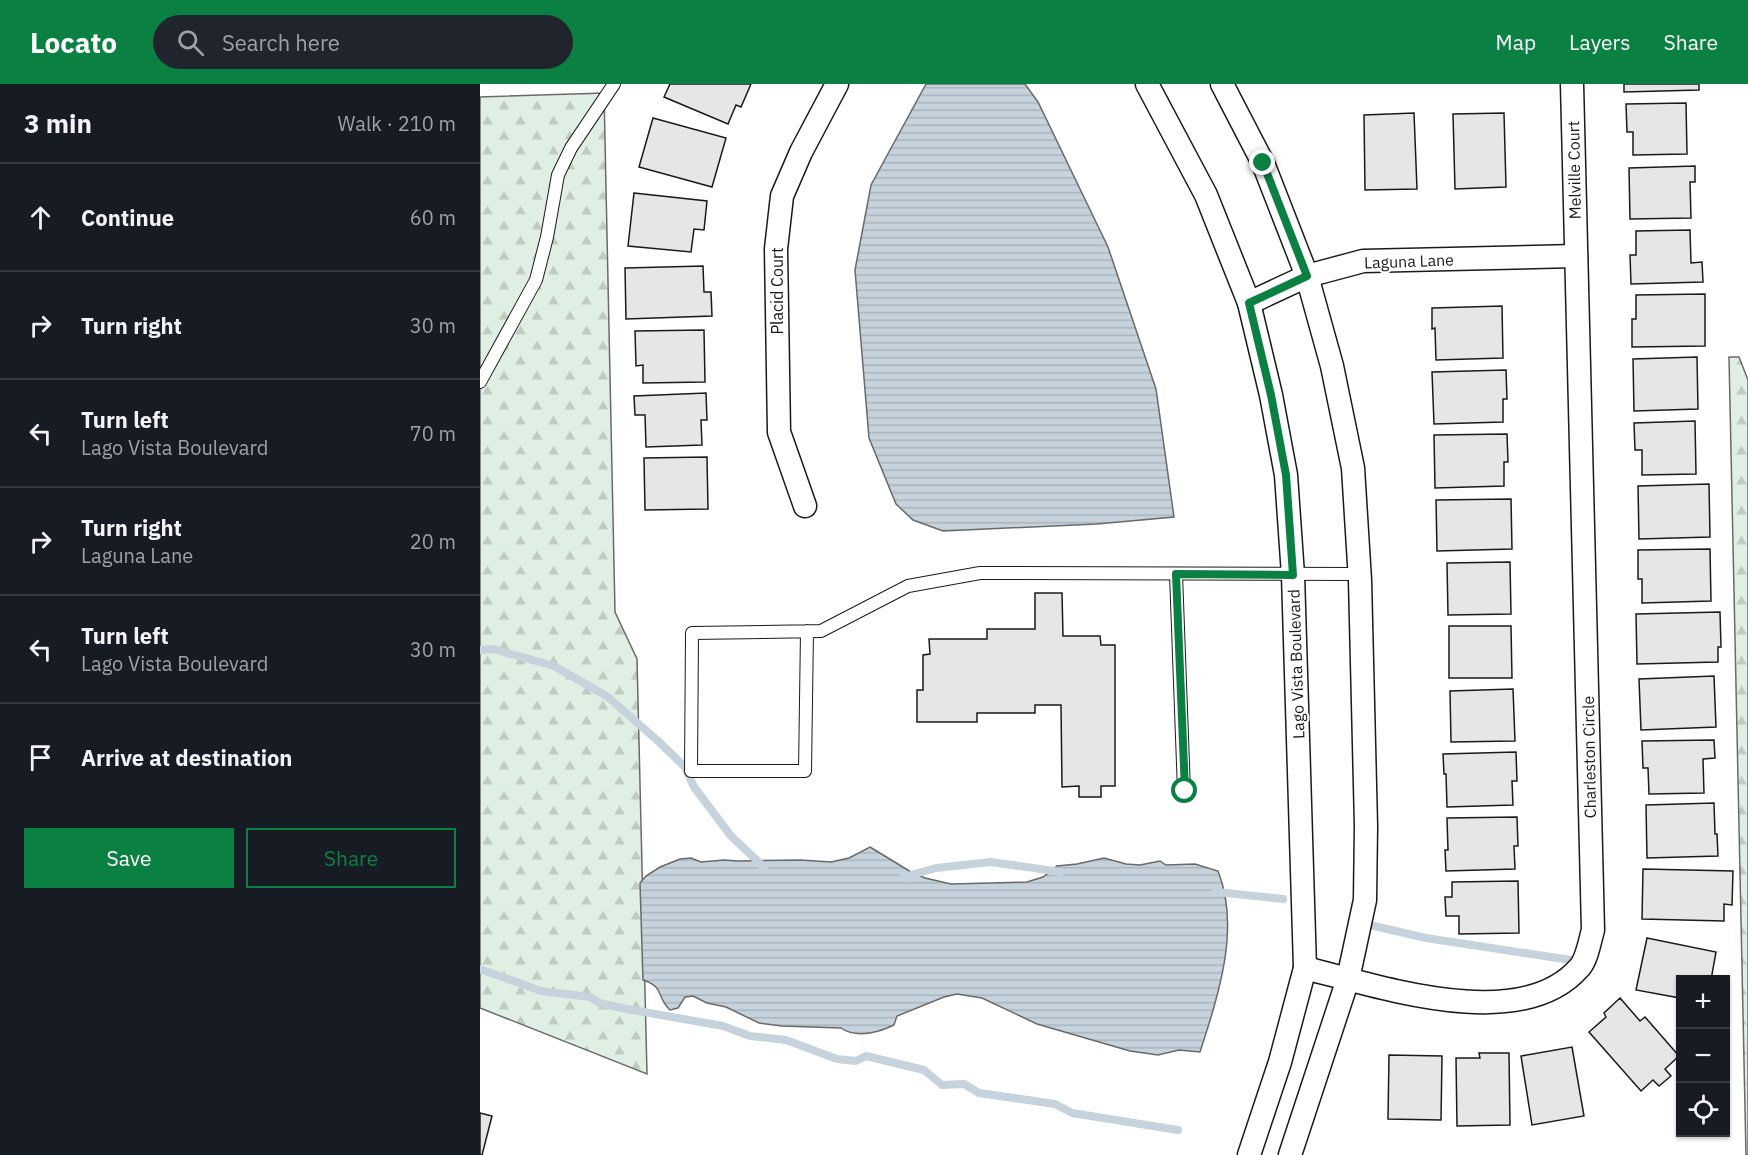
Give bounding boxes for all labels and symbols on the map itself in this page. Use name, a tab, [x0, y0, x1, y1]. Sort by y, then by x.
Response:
street label: Melville Court	[1563, 121, 1585, 219]
route end	[1249, 149, 1275, 175]
street label: Placid Court	[767, 247, 787, 335]
street label: Laguna Lane	[1364, 249, 1454, 273]
street label: Lago Vista Boulevard	[1283, 589, 1309, 739]
street label: Charleston Circle	[1578, 695, 1600, 818]
route start	[1171, 777, 1197, 803]

